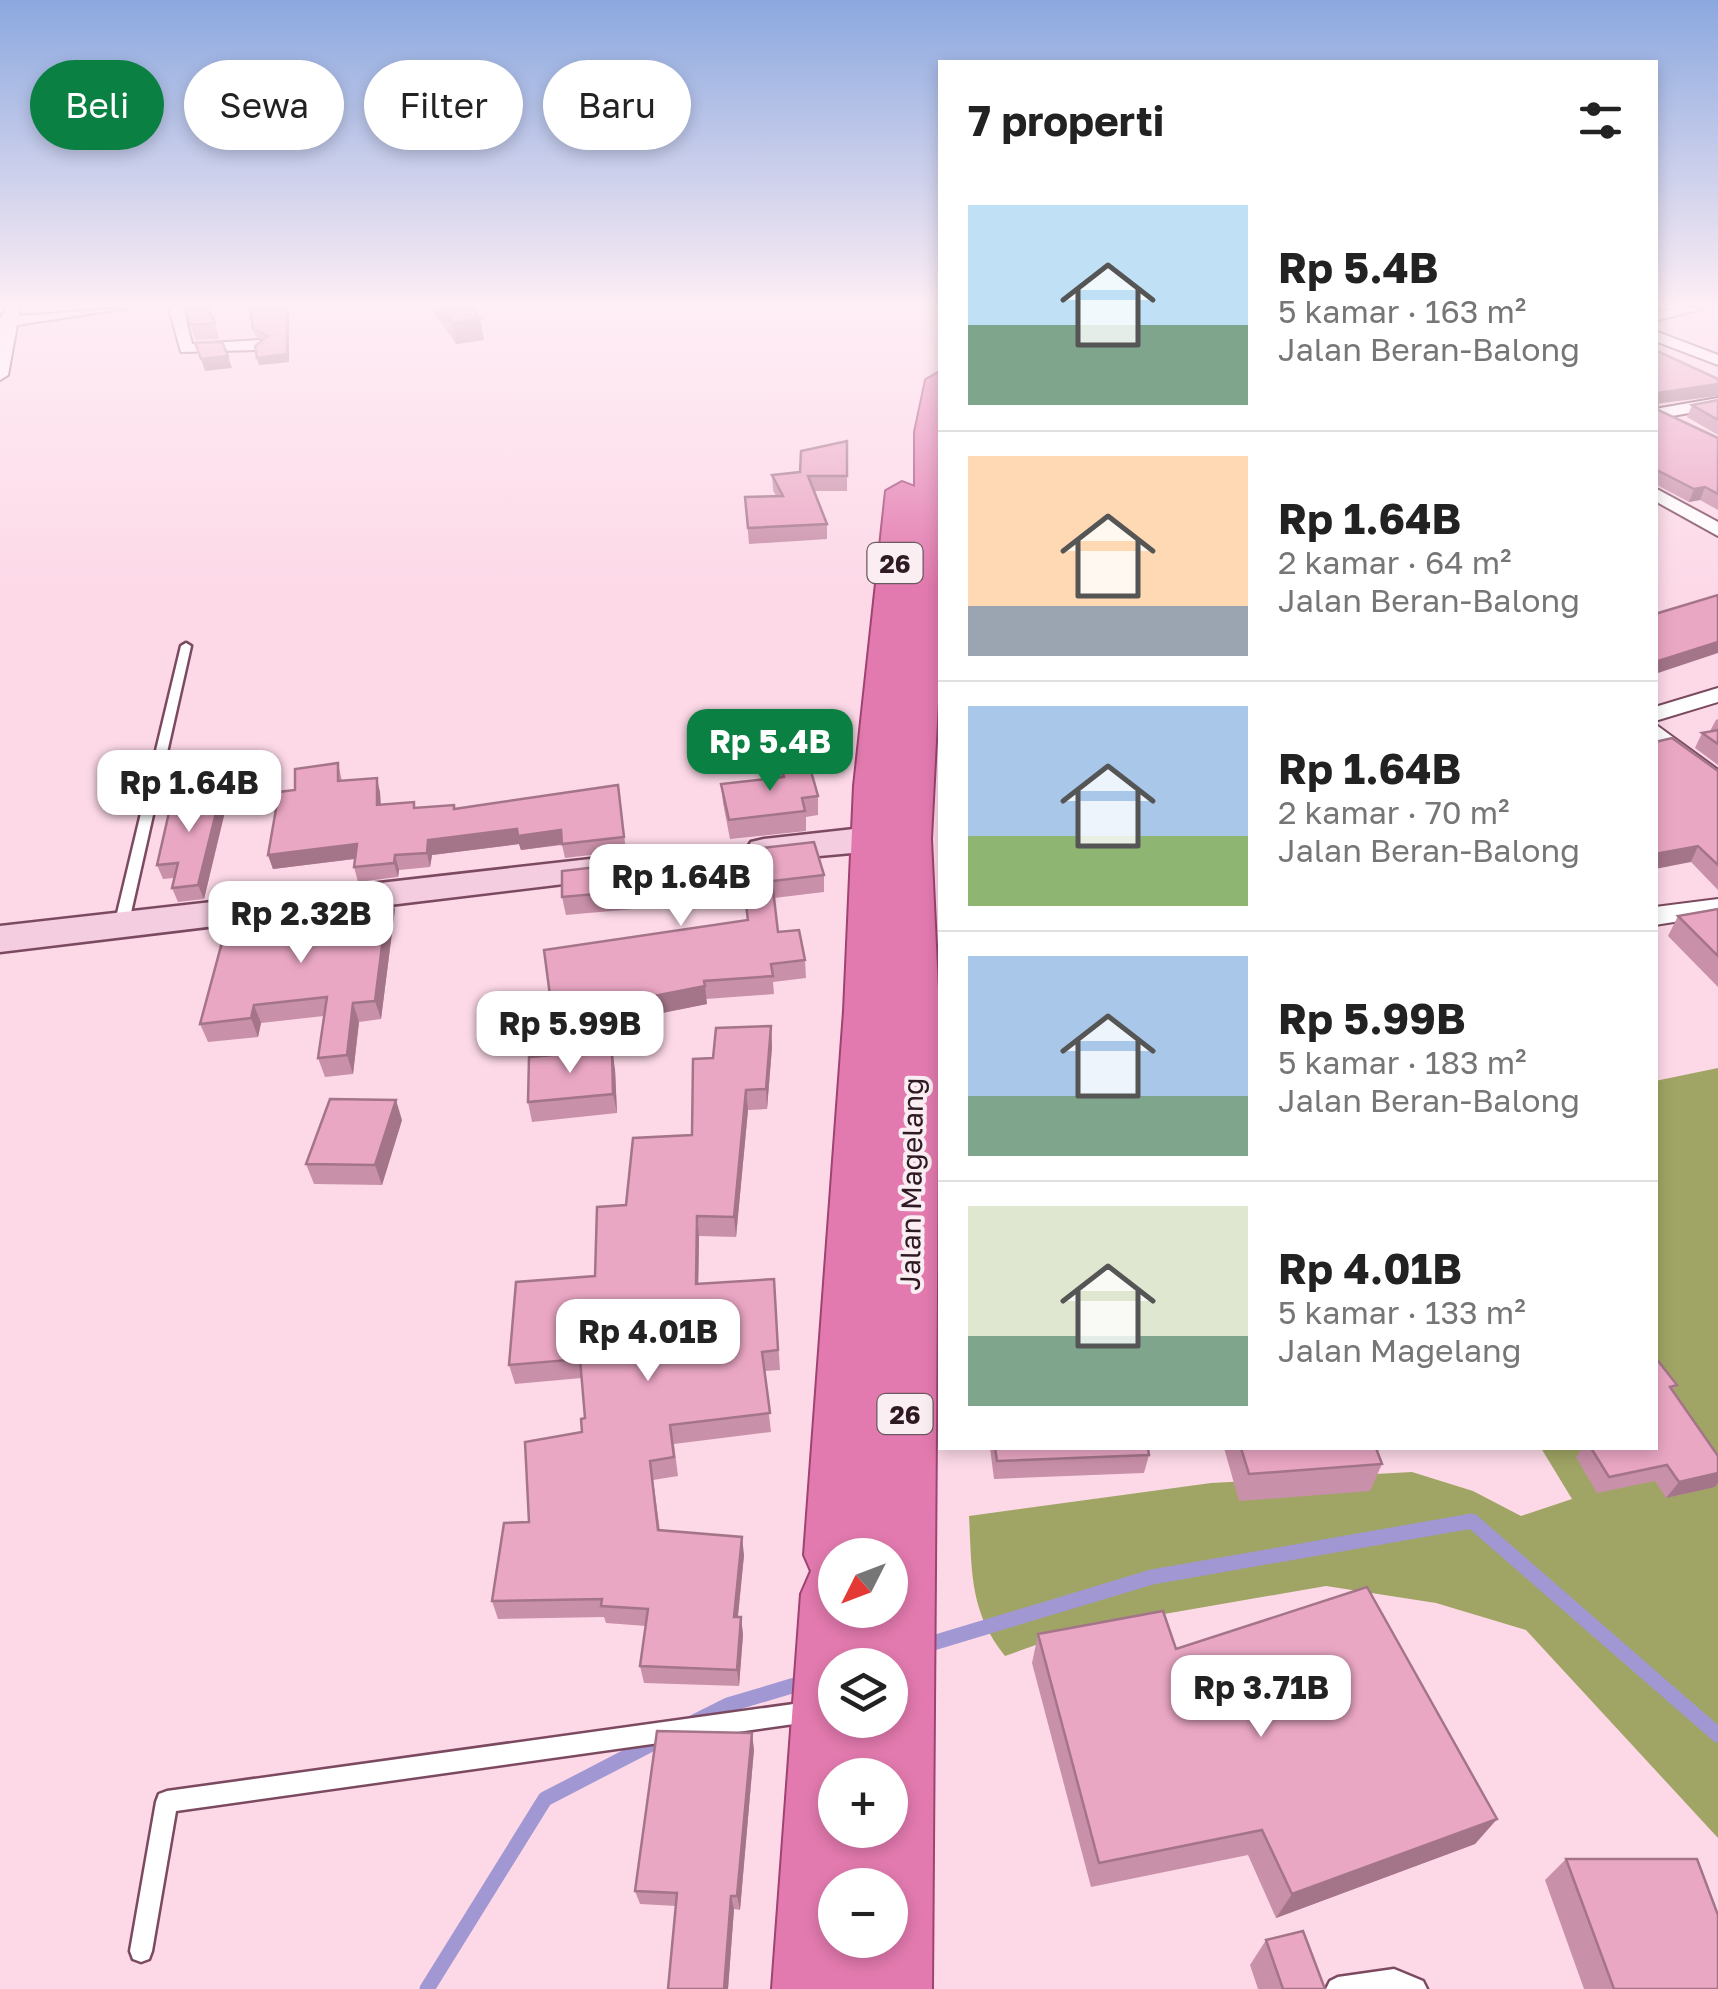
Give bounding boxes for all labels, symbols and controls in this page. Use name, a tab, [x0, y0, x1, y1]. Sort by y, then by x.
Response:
chip: Beli	[30, 60, 164, 150]
chip: Sewa	[184, 60, 344, 150]
chip: Filter	[364, 60, 523, 150]
chip: Baru	[543, 60, 691, 150]
icon: filters	[1573, 93, 1628, 148]
text: 7 properti	[968, 95, 1164, 145]
text: Rp 5.4B	[1278, 242, 1438, 292]
icon: home	[1048, 245, 1168, 365]
text: 5 kamar · 163 m²	[1278, 292, 1526, 330]
text: Jalan Beran-Balong	[1278, 330, 1580, 368]
text: Rp 1.64B	[1278, 493, 1461, 543]
icon: home	[1048, 496, 1168, 616]
road number: 26	[868, 543, 922, 583]
text: 2 kamar · 64 m²	[1278, 543, 1512, 581]
text: Jalan Beran-Balong	[1278, 581, 1580, 619]
pin: Rp 5.4B	[678, 709, 862, 794]
text: Rp 5.4B	[709, 722, 831, 760]
text: Rp 1.64B	[1278, 743, 1461, 793]
icon: home	[1048, 746, 1168, 866]
pin: Rp 1.64B	[86, 750, 292, 835]
text: Rp 1.64B	[119, 763, 259, 801]
text: 2 kamar · 70 m²	[1278, 793, 1510, 831]
text: Jalan Beran-Balong	[1278, 831, 1580, 869]
pin: Rp 1.64B	[578, 844, 784, 929]
text: Rp 1.64B	[611, 857, 751, 895]
pin: Rp 2.32B	[198, 881, 404, 966]
text: Rp 2.32B	[230, 894, 372, 932]
pin: Rp 5.99B	[467, 991, 673, 1076]
text: Rp 5.99B	[1278, 993, 1466, 1043]
icon: home	[1048, 996, 1168, 1116]
text: Rp 5.99B	[499, 1004, 641, 1042]
text: 5 kamar · 183 m²	[1278, 1043, 1526, 1081]
street label: Jalan Magelang	[893, 1077, 929, 1291]
text: Jalan Beran-Balong	[1278, 1081, 1580, 1119]
text: Rp 4.01B	[1278, 1243, 1462, 1293]
icon: home	[1048, 1246, 1168, 1366]
text: 5 kamar · 133 m²	[1278, 1293, 1526, 1331]
pin: Rp 4.01B	[545, 1299, 751, 1384]
text: Rp 4.01B	[578, 1312, 718, 1350]
text: Jalan Magelang	[1278, 1331, 1521, 1369]
road number: 26	[878, 1394, 932, 1434]
north arrow	[818, 1538, 908, 1628]
map controls	[818, 1538, 908, 1958]
button: layers	[818, 1648, 908, 1738]
pin: Rp 3.71B	[1158, 1655, 1364, 1740]
text: Rp 3.71B	[1193, 1668, 1329, 1706]
button: +	[818, 1758, 908, 1848]
button: −	[818, 1868, 908, 1958]

